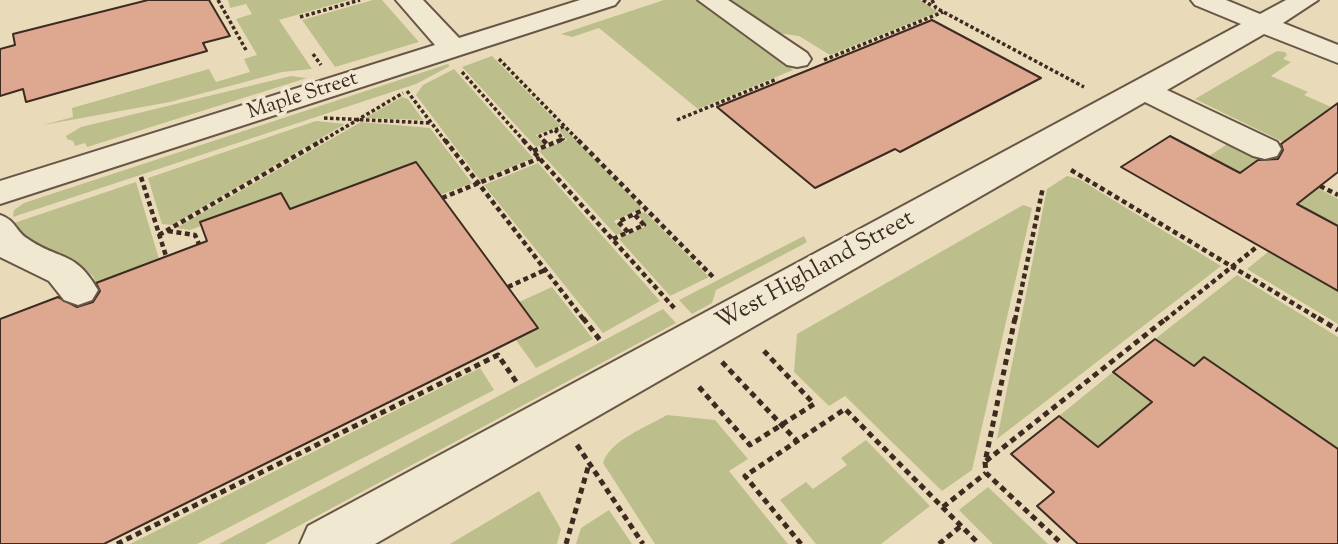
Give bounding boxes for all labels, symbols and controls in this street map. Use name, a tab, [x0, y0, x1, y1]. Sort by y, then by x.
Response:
street label: Maple Street	[245, 67, 361, 127]
street label: West Highland Street	[712, 206, 920, 338]

